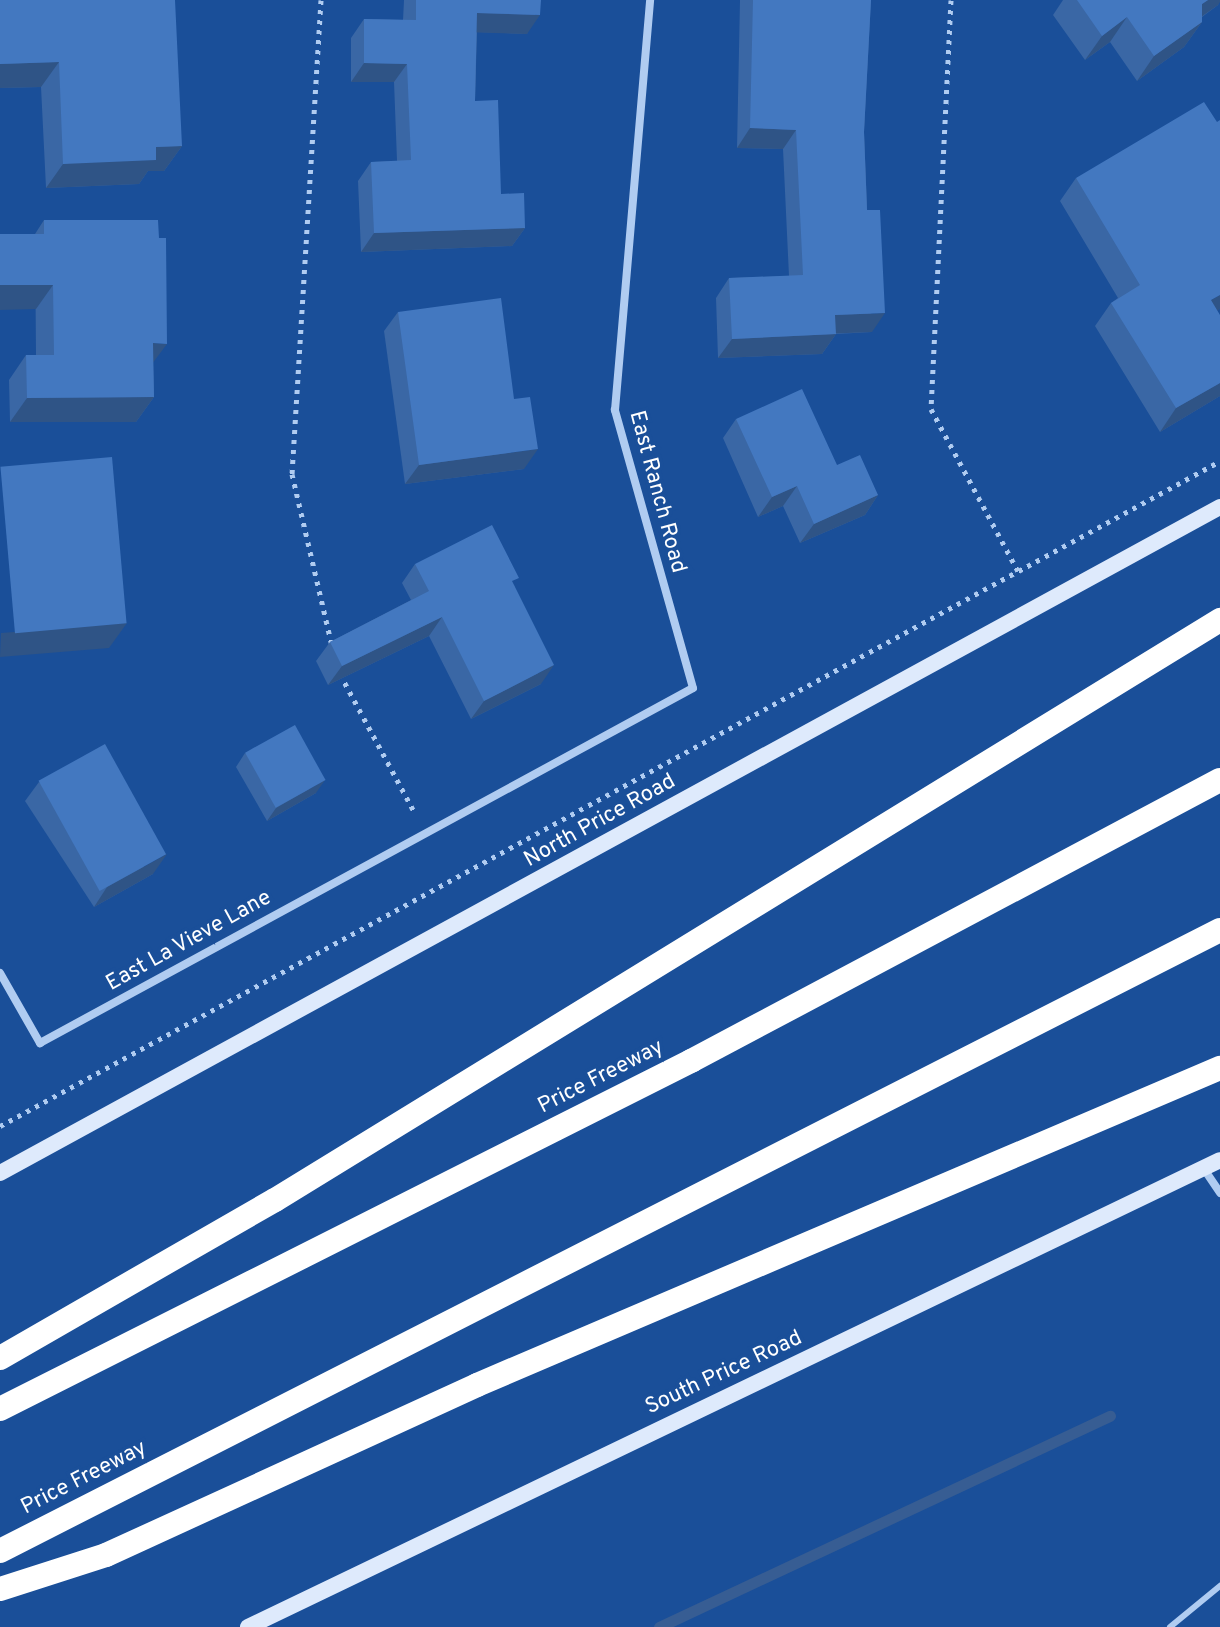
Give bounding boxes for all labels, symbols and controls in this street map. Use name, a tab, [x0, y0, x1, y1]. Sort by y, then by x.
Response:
street label: East Ranch Road	[623, 408, 691, 576]
street label: North Price Road	[520, 768, 680, 874]
street label: East La Vieve Lane	[101, 884, 277, 998]
street label: Price Freeway	[534, 1034, 668, 1120]
street label: South Price Road	[641, 1325, 807, 1421]
street label: Price Freeway	[17, 1435, 151, 1521]

